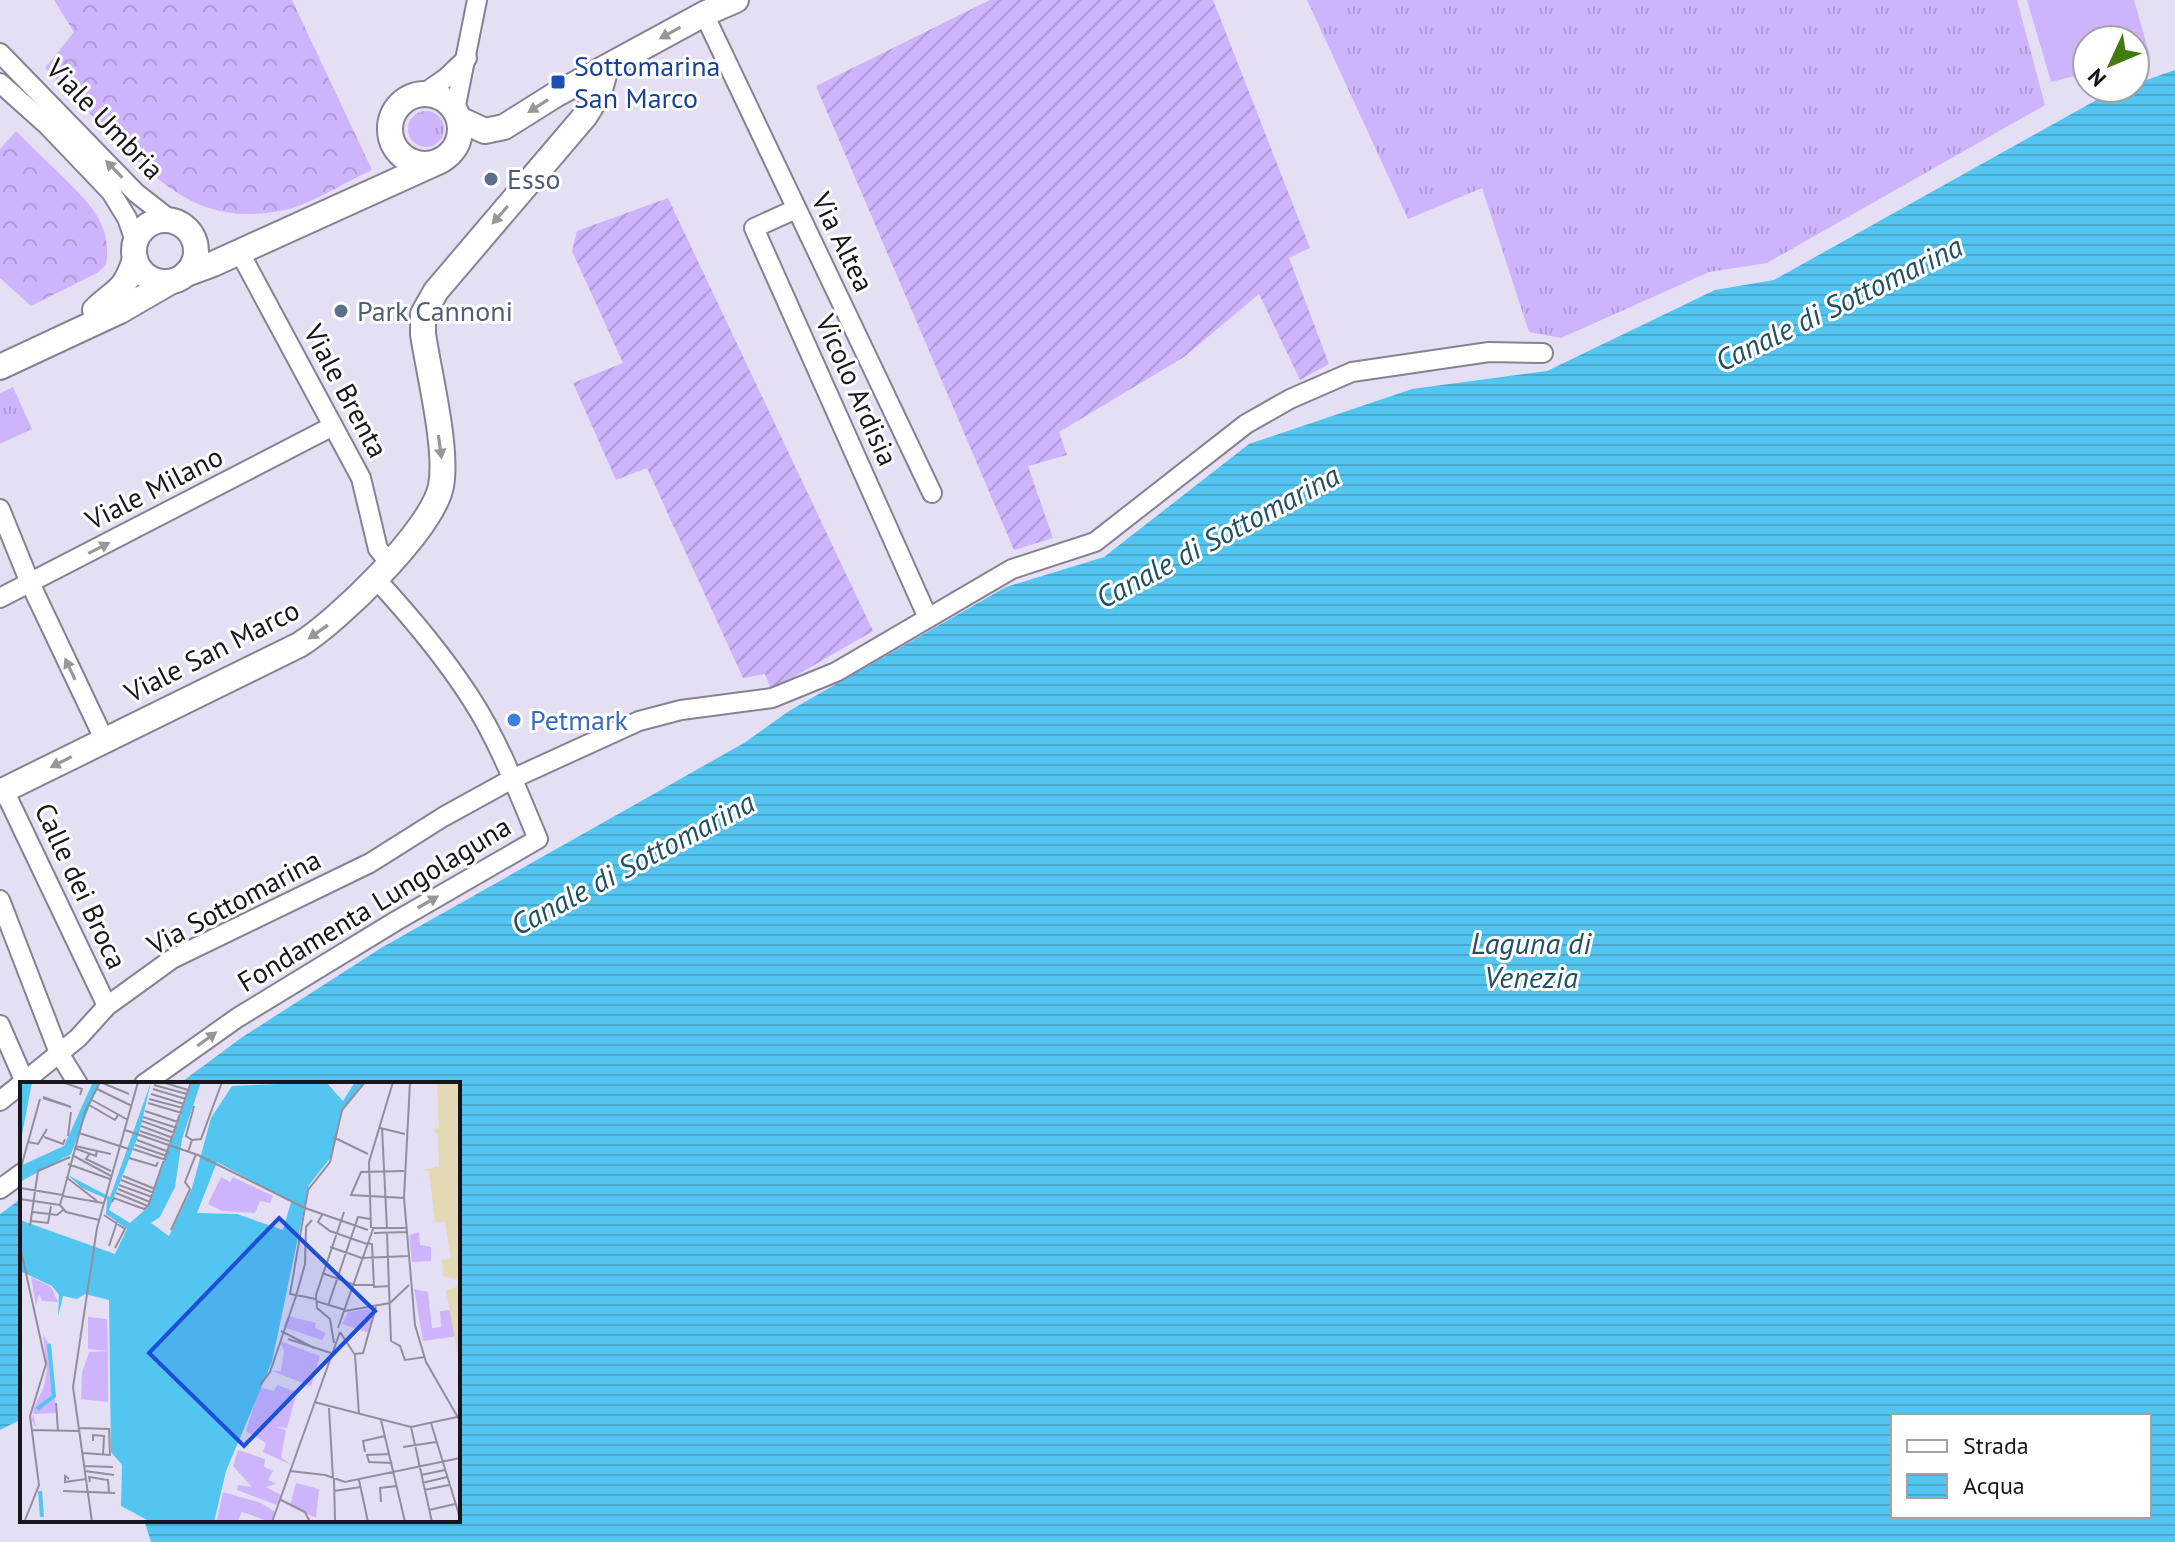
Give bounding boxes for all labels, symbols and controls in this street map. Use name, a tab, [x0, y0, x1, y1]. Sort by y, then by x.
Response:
north arrow	[2071, 24, 2151, 104]
one-way arrow	[659, 26, 682, 39]
place label: Sottomarina San Marco	[574, 47, 720, 116]
street label: Viale Umbria	[38, 50, 172, 187]
text: N	[2082, 63, 2112, 93]
marker: Sottomarina San Marco	[549, 73, 567, 91]
one-way arrow	[527, 99, 549, 113]
one-way arrow	[105, 160, 123, 179]
place label: Esso	[507, 160, 561, 197]
marker: Esso	[482, 170, 500, 188]
street label: Via Altea	[803, 185, 883, 297]
one-way arrow	[492, 205, 509, 225]
water label: Canale di Sottomarina	[1708, 226, 1969, 379]
place label: Park Cannoni	[357, 292, 513, 329]
marker: Park Cannoni	[332, 302, 350, 320]
street label: Vicolo Ardisia	[807, 307, 907, 471]
street label: Viale Brenta	[295, 317, 397, 464]
one-way arrow	[434, 435, 447, 460]
street label: Viale Milano	[78, 437, 229, 538]
water label: Canale di Sottomarina	[1089, 455, 1346, 616]
one-way arrow	[88, 541, 111, 554]
street label: Viale San Marco	[117, 591, 305, 711]
one-way arrow	[308, 624, 329, 639]
one-way arrow	[63, 657, 77, 680]
place label: Petmark	[530, 701, 629, 738]
marker: Petmark	[505, 711, 523, 729]
one-way arrow	[50, 755, 73, 768]
water label: Canale di Sottomarina	[504, 782, 761, 943]
street label: Calle dei Broca	[27, 797, 136, 975]
street label: Fondamenta Lungolaguna	[230, 807, 517, 1000]
street label: Via Sottomarina	[140, 840, 327, 963]
one-way arrow	[417, 895, 439, 909]
water label: Laguna di Venezia	[1471, 923, 1592, 996]
one-way arrow	[197, 1031, 218, 1047]
inset map	[20, 1082, 460, 1522]
legend	[1891, 1414, 2151, 1518]
text: Strada	[1963, 1430, 2029, 1461]
text: Acqua	[1963, 1470, 2025, 1501]

